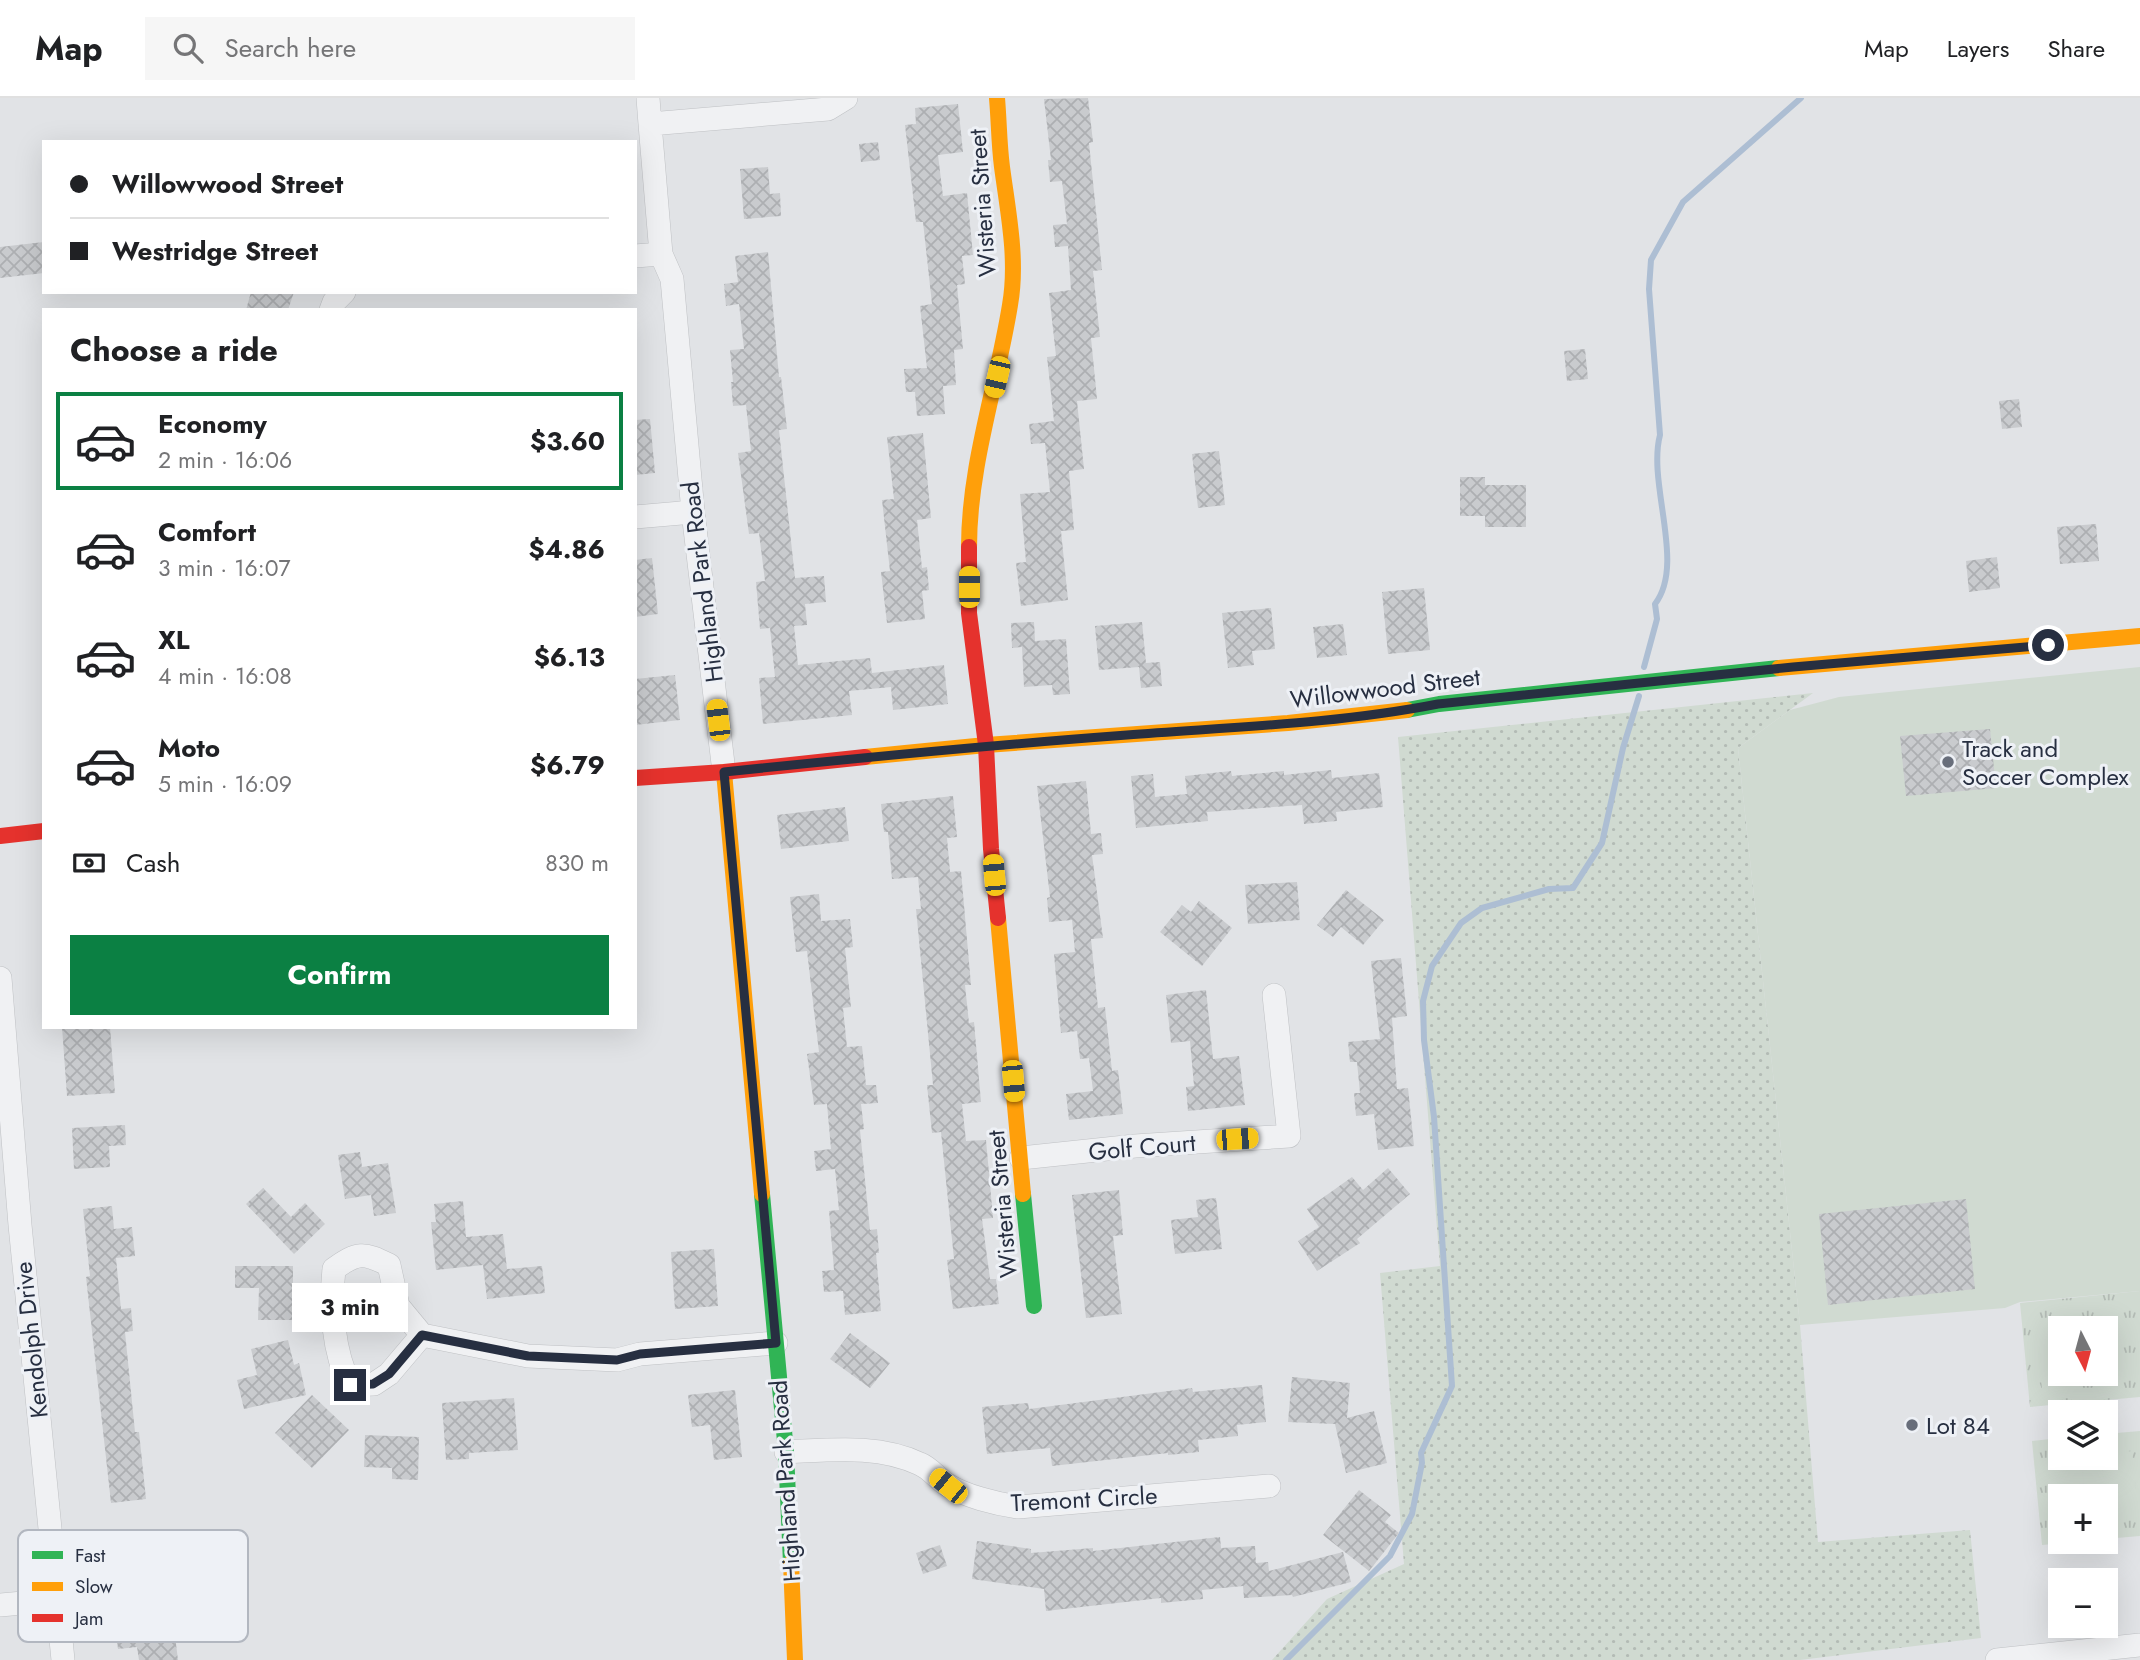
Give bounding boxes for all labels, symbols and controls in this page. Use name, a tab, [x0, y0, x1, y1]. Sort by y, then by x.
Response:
search box	[145, 17, 635, 80]
text: Map	[35, 25, 103, 72]
icon: search	[169, 29, 207, 67]
text: Search here	[225, 29, 356, 67]
text: Map	[1864, 31, 1909, 66]
text: Layers	[1947, 31, 2009, 66]
text: Share	[2047, 31, 2105, 66]
street label: Wisteria Street	[959, 128, 1005, 278]
text: Willowwood Street	[112, 165, 343, 203]
text: Westridge Street	[112, 232, 318, 270]
text: Choose a ride	[70, 327, 278, 373]
car	[983, 354, 1012, 400]
text: Economy	[158, 405, 267, 443]
icon: car	[74, 410, 137, 473]
text: $3.60	[530, 422, 605, 460]
text: 2 min · 16:06	[158, 443, 292, 477]
street label: Highland Park Road	[672, 480, 732, 684]
text: Comfort	[158, 513, 256, 551]
icon: car	[74, 518, 137, 581]
text: $4.86	[529, 530, 605, 568]
text: 3 min · 16:07	[158, 551, 291, 585]
car	[959, 566, 980, 608]
text: XL	[158, 621, 190, 659]
icon: car	[74, 626, 137, 689]
route start	[2032, 629, 2064, 661]
text: $6.13	[534, 638, 605, 676]
text: 4 min · 16:08	[158, 659, 292, 693]
street label: Willowwood Street	[1288, 659, 1482, 717]
car	[706, 698, 731, 742]
text: Moto	[158, 729, 220, 767]
place label: Track and Soccer Complex	[1962, 731, 2129, 794]
icon: car	[74, 734, 137, 797]
text: $6.79	[530, 746, 605, 784]
marker: Track and Soccer Complex	[1940, 754, 1956, 770]
text: 5 min · 16:09	[158, 767, 292, 801]
icon: cash	[70, 844, 108, 882]
text: Cash	[126, 844, 180, 882]
text: 830 m	[545, 846, 609, 880]
car	[982, 853, 1007, 897]
button: Confirm	[70, 935, 609, 1015]
car	[1001, 1059, 1026, 1103]
street label: Golf Court	[1087, 1125, 1197, 1169]
car	[1216, 1127, 1259, 1151]
street label: Wisteria Street	[978, 1128, 1026, 1279]
street label: Kendolph Drive	[5, 1260, 57, 1420]
callout: 3 min	[292, 1284, 408, 1332]
text: 3 min	[320, 1290, 380, 1324]
north arrow	[2048, 1316, 2118, 1386]
map controls	[2048, 1316, 2118, 1638]
route end	[334, 1369, 366, 1401]
street label: Highland Park Road	[760, 1379, 810, 1583]
button: layers	[2048, 1400, 2118, 1470]
place label: Lot 84	[1926, 1408, 1990, 1443]
marker: Lot 84	[1904, 1417, 1920, 1433]
car	[926, 1465, 971, 1507]
street label: Tremont Circle	[1010, 1478, 1158, 1520]
button: +	[2048, 1484, 2118, 1554]
legend	[18, 1530, 248, 1642]
text: Fast	[75, 1542, 106, 1569]
button: −	[2048, 1568, 2118, 1638]
text: Slow	[75, 1573, 113, 1600]
text: Jam	[72, 1605, 104, 1632]

